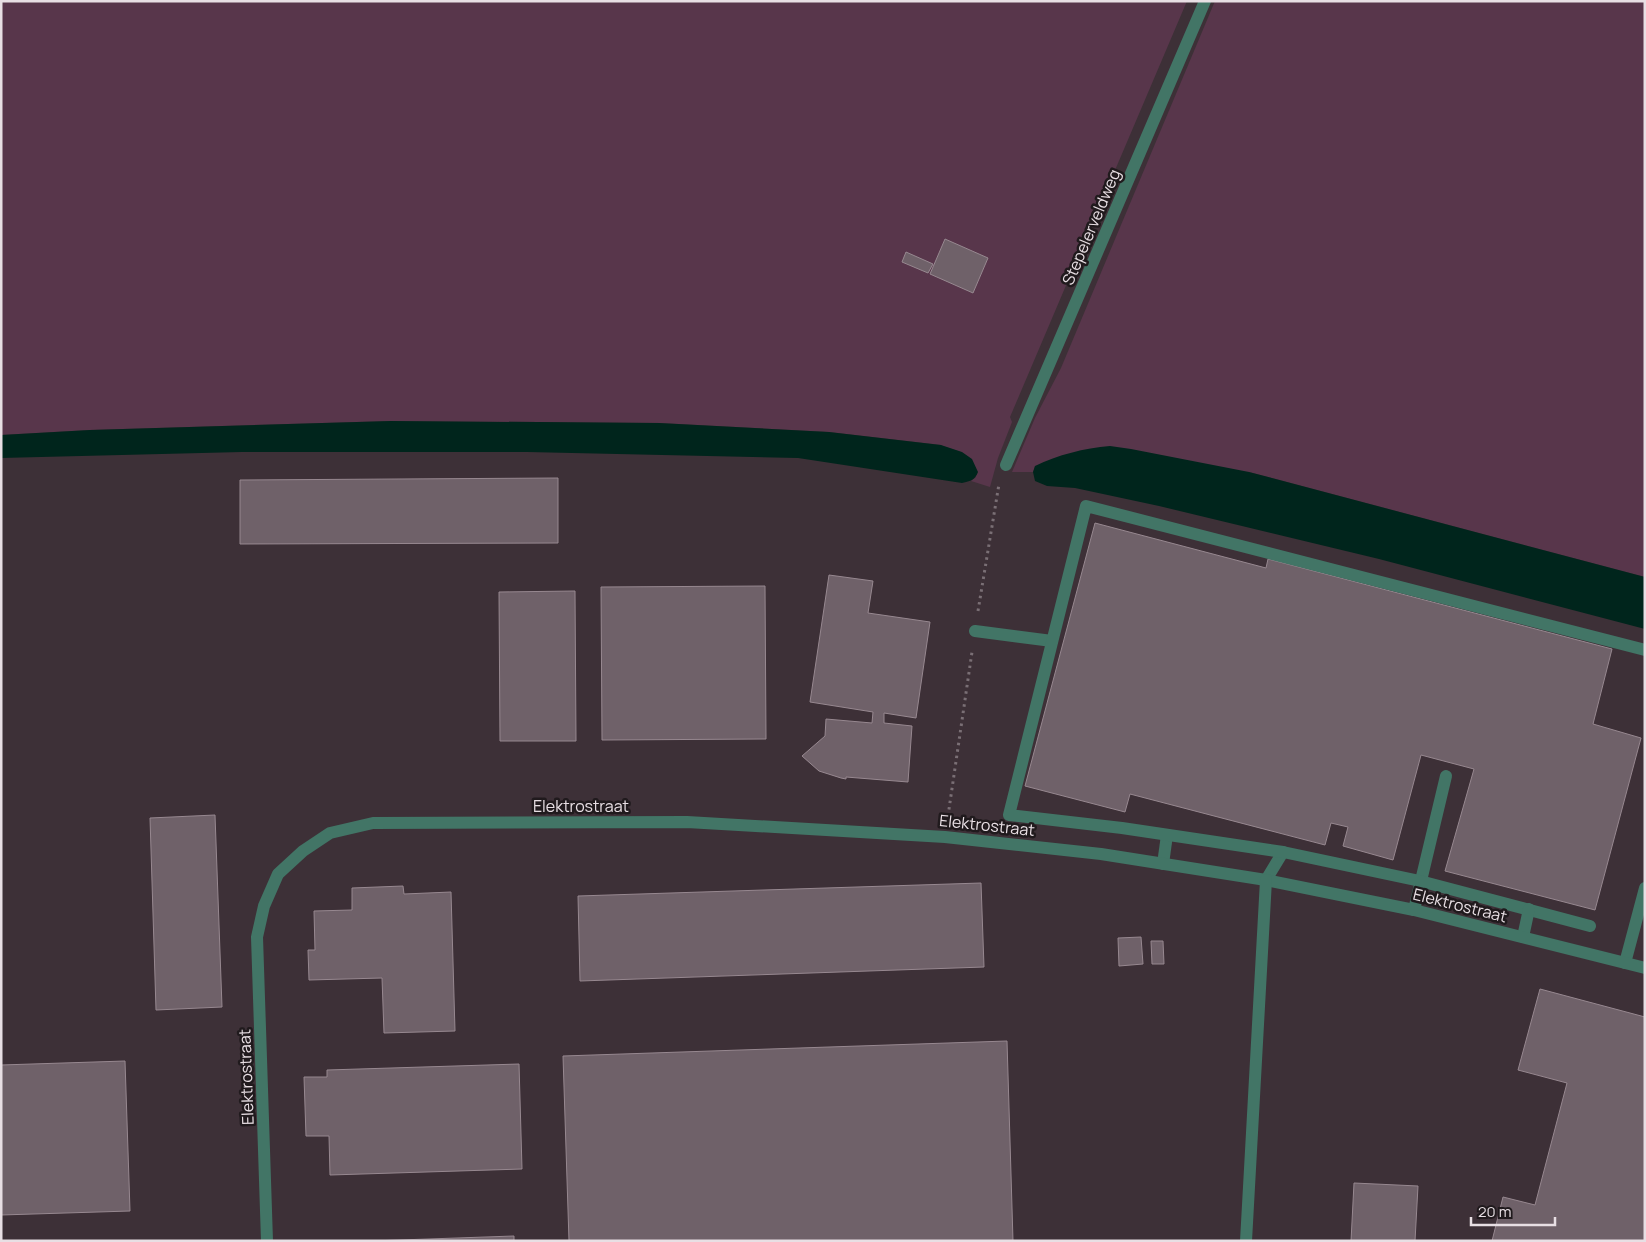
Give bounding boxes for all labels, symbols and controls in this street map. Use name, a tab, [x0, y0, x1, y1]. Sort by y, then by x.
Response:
street label: Stepelerveldweg	[1057, 166, 1125, 288]
street label: Elektrostraat	[533, 795, 629, 817]
street label: Elektrostraat	[938, 809, 1036, 841]
street label: Elektrostraat	[1411, 883, 1509, 927]
street label: Elektrostraat	[233, 1029, 259, 1125]
scale bar	[1471, 1194, 1555, 1226]
text: 20 m	[1478, 1201, 1511, 1222]

